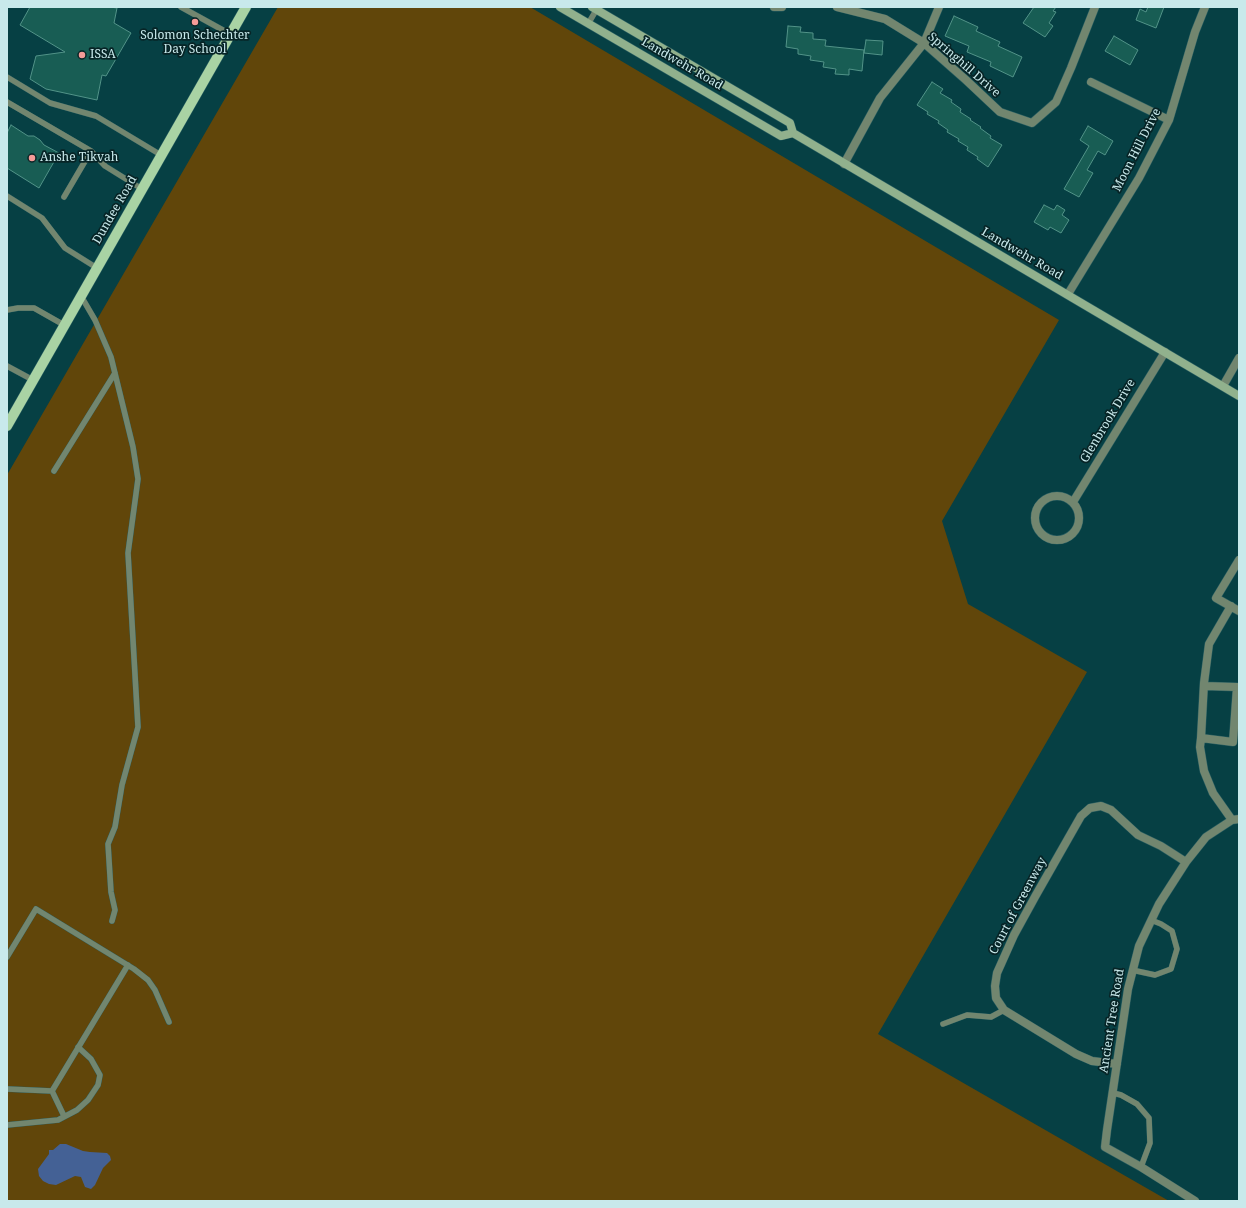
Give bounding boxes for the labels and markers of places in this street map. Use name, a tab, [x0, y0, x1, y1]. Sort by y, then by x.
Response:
marker: Solomon Schechter Day School	[190, 17, 200, 27]
place label: Solomon Schechter Day School	[140, 29, 250, 57]
place label: ISSA	[90, 48, 116, 62]
marker: ISSA	[77, 50, 87, 60]
place label: Anshe Tikvah	[40, 151, 118, 165]
marker: Anshe Tikvah	[27, 153, 37, 163]

